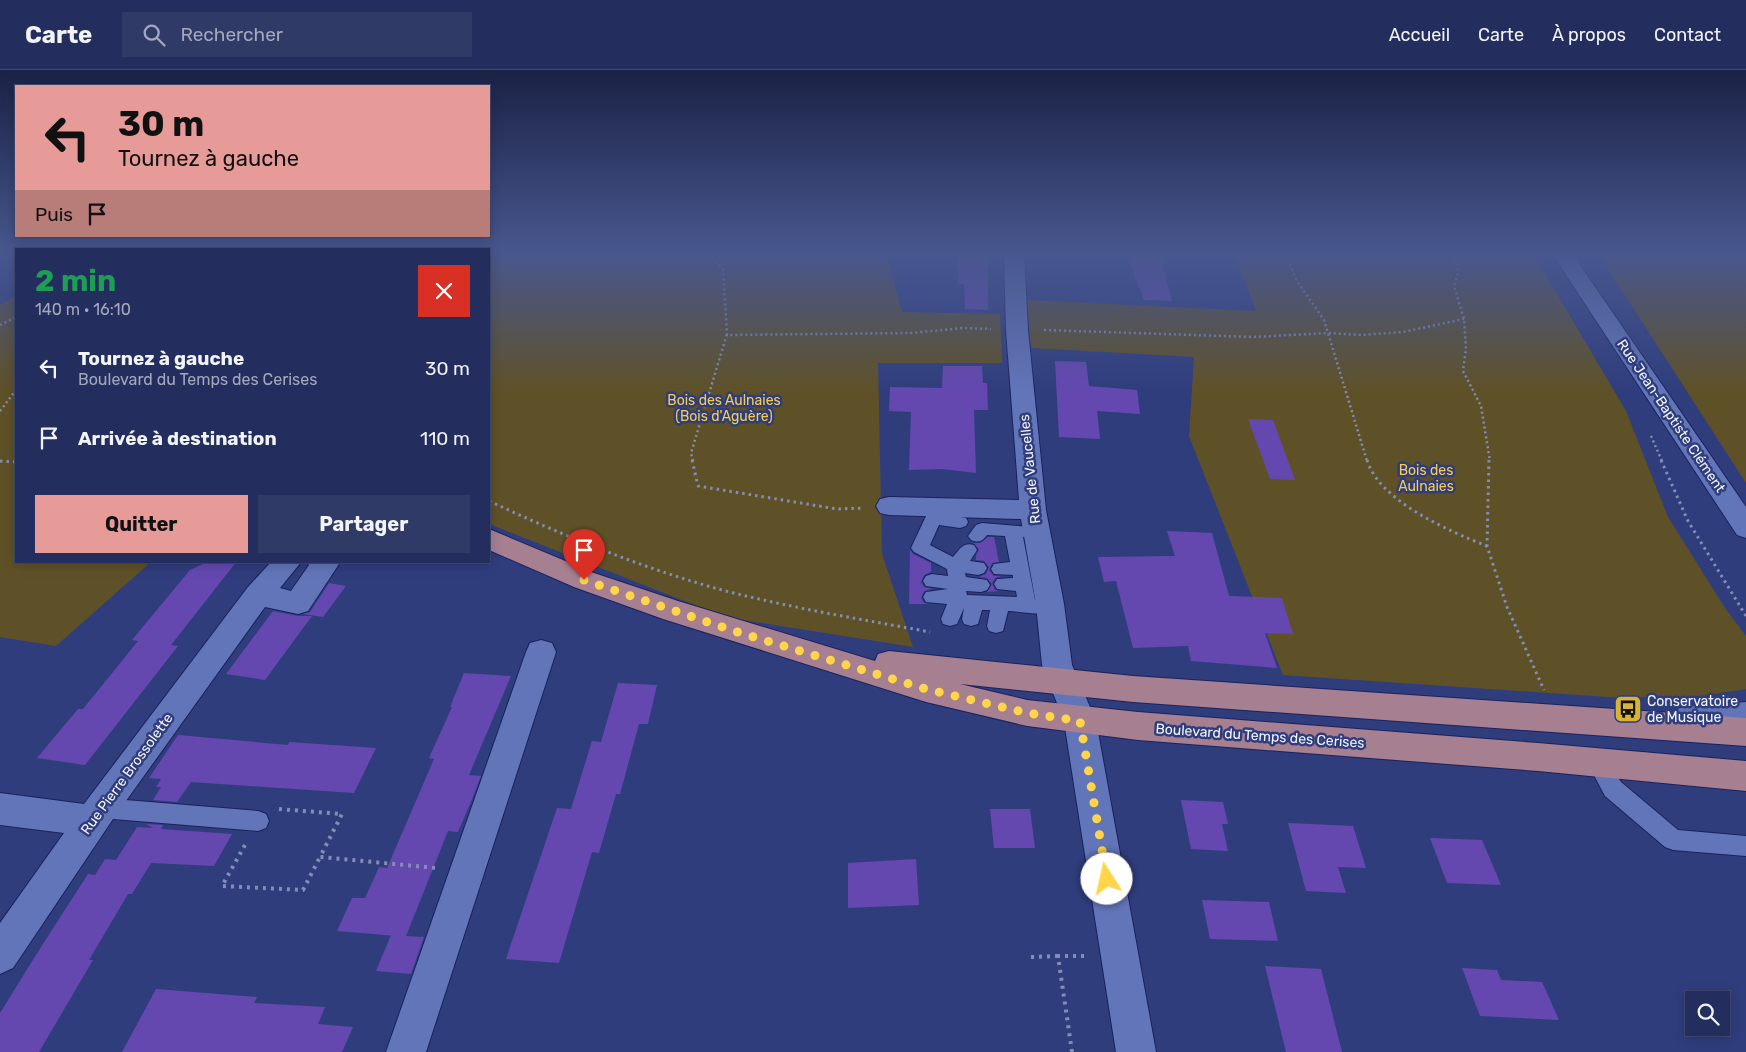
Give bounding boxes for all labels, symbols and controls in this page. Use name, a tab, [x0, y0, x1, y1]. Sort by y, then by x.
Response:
search box	[122, 12, 472, 57]
text: Carte	[25, 21, 92, 49]
icon: search	[140, 21, 168, 49]
text: Rechercher	[180, 23, 283, 46]
text: Accueil	[1389, 24, 1450, 46]
text: Carte	[1478, 24, 1524, 46]
text: À propos	[1552, 24, 1626, 46]
text: Contact	[1654, 24, 1721, 46]
text: 30 m	[118, 103, 204, 145]
icon: left	[35, 105, 100, 170]
text: Tournez à gauche	[118, 145, 299, 172]
icon: arrive	[83, 200, 111, 228]
text: Puis	[35, 203, 73, 226]
text: 2 min	[35, 263, 116, 299]
button: close	[418, 265, 470, 317]
text: 140 m · 16:10	[35, 300, 131, 319]
street label: Rue Jean-Baptiste Clément	[1613, 336, 1729, 496]
text: Tournez à gauche	[78, 347, 244, 370]
icon: left	[35, 354, 63, 382]
text: 30 m	[425, 357, 470, 380]
text: Boulevard du Temps des Cerises	[78, 370, 317, 389]
park label: Bois des Aulnaies (Bois d'Aguère)	[667, 392, 781, 425]
street label: Rue de Vaucelles	[1016, 413, 1044, 525]
icon: arrive	[35, 424, 63, 452]
text: Arrivée à destination	[78, 427, 277, 450]
text: 110 m	[420, 427, 470, 450]
park label: Bois des Aulnaies	[1398, 462, 1454, 495]
button: Quitter	[35, 495, 248, 553]
button: Partager	[258, 495, 470, 553]
pin	[563, 529, 605, 580]
icon: arrive	[570, 536, 598, 564]
place label: Conservatoire de Musique	[1647, 693, 1738, 726]
bus stop icon: Conservatoire de Musique	[1613, 694, 1643, 724]
street label: Rue Pierre Brossolette	[77, 710, 177, 838]
street label: Boulevard du Temps des Cerises	[1155, 720, 1365, 752]
position arrow	[1080, 852, 1132, 904]
map controls	[1685, 991, 1730, 1036]
button: search	[1685, 991, 1730, 1036]

